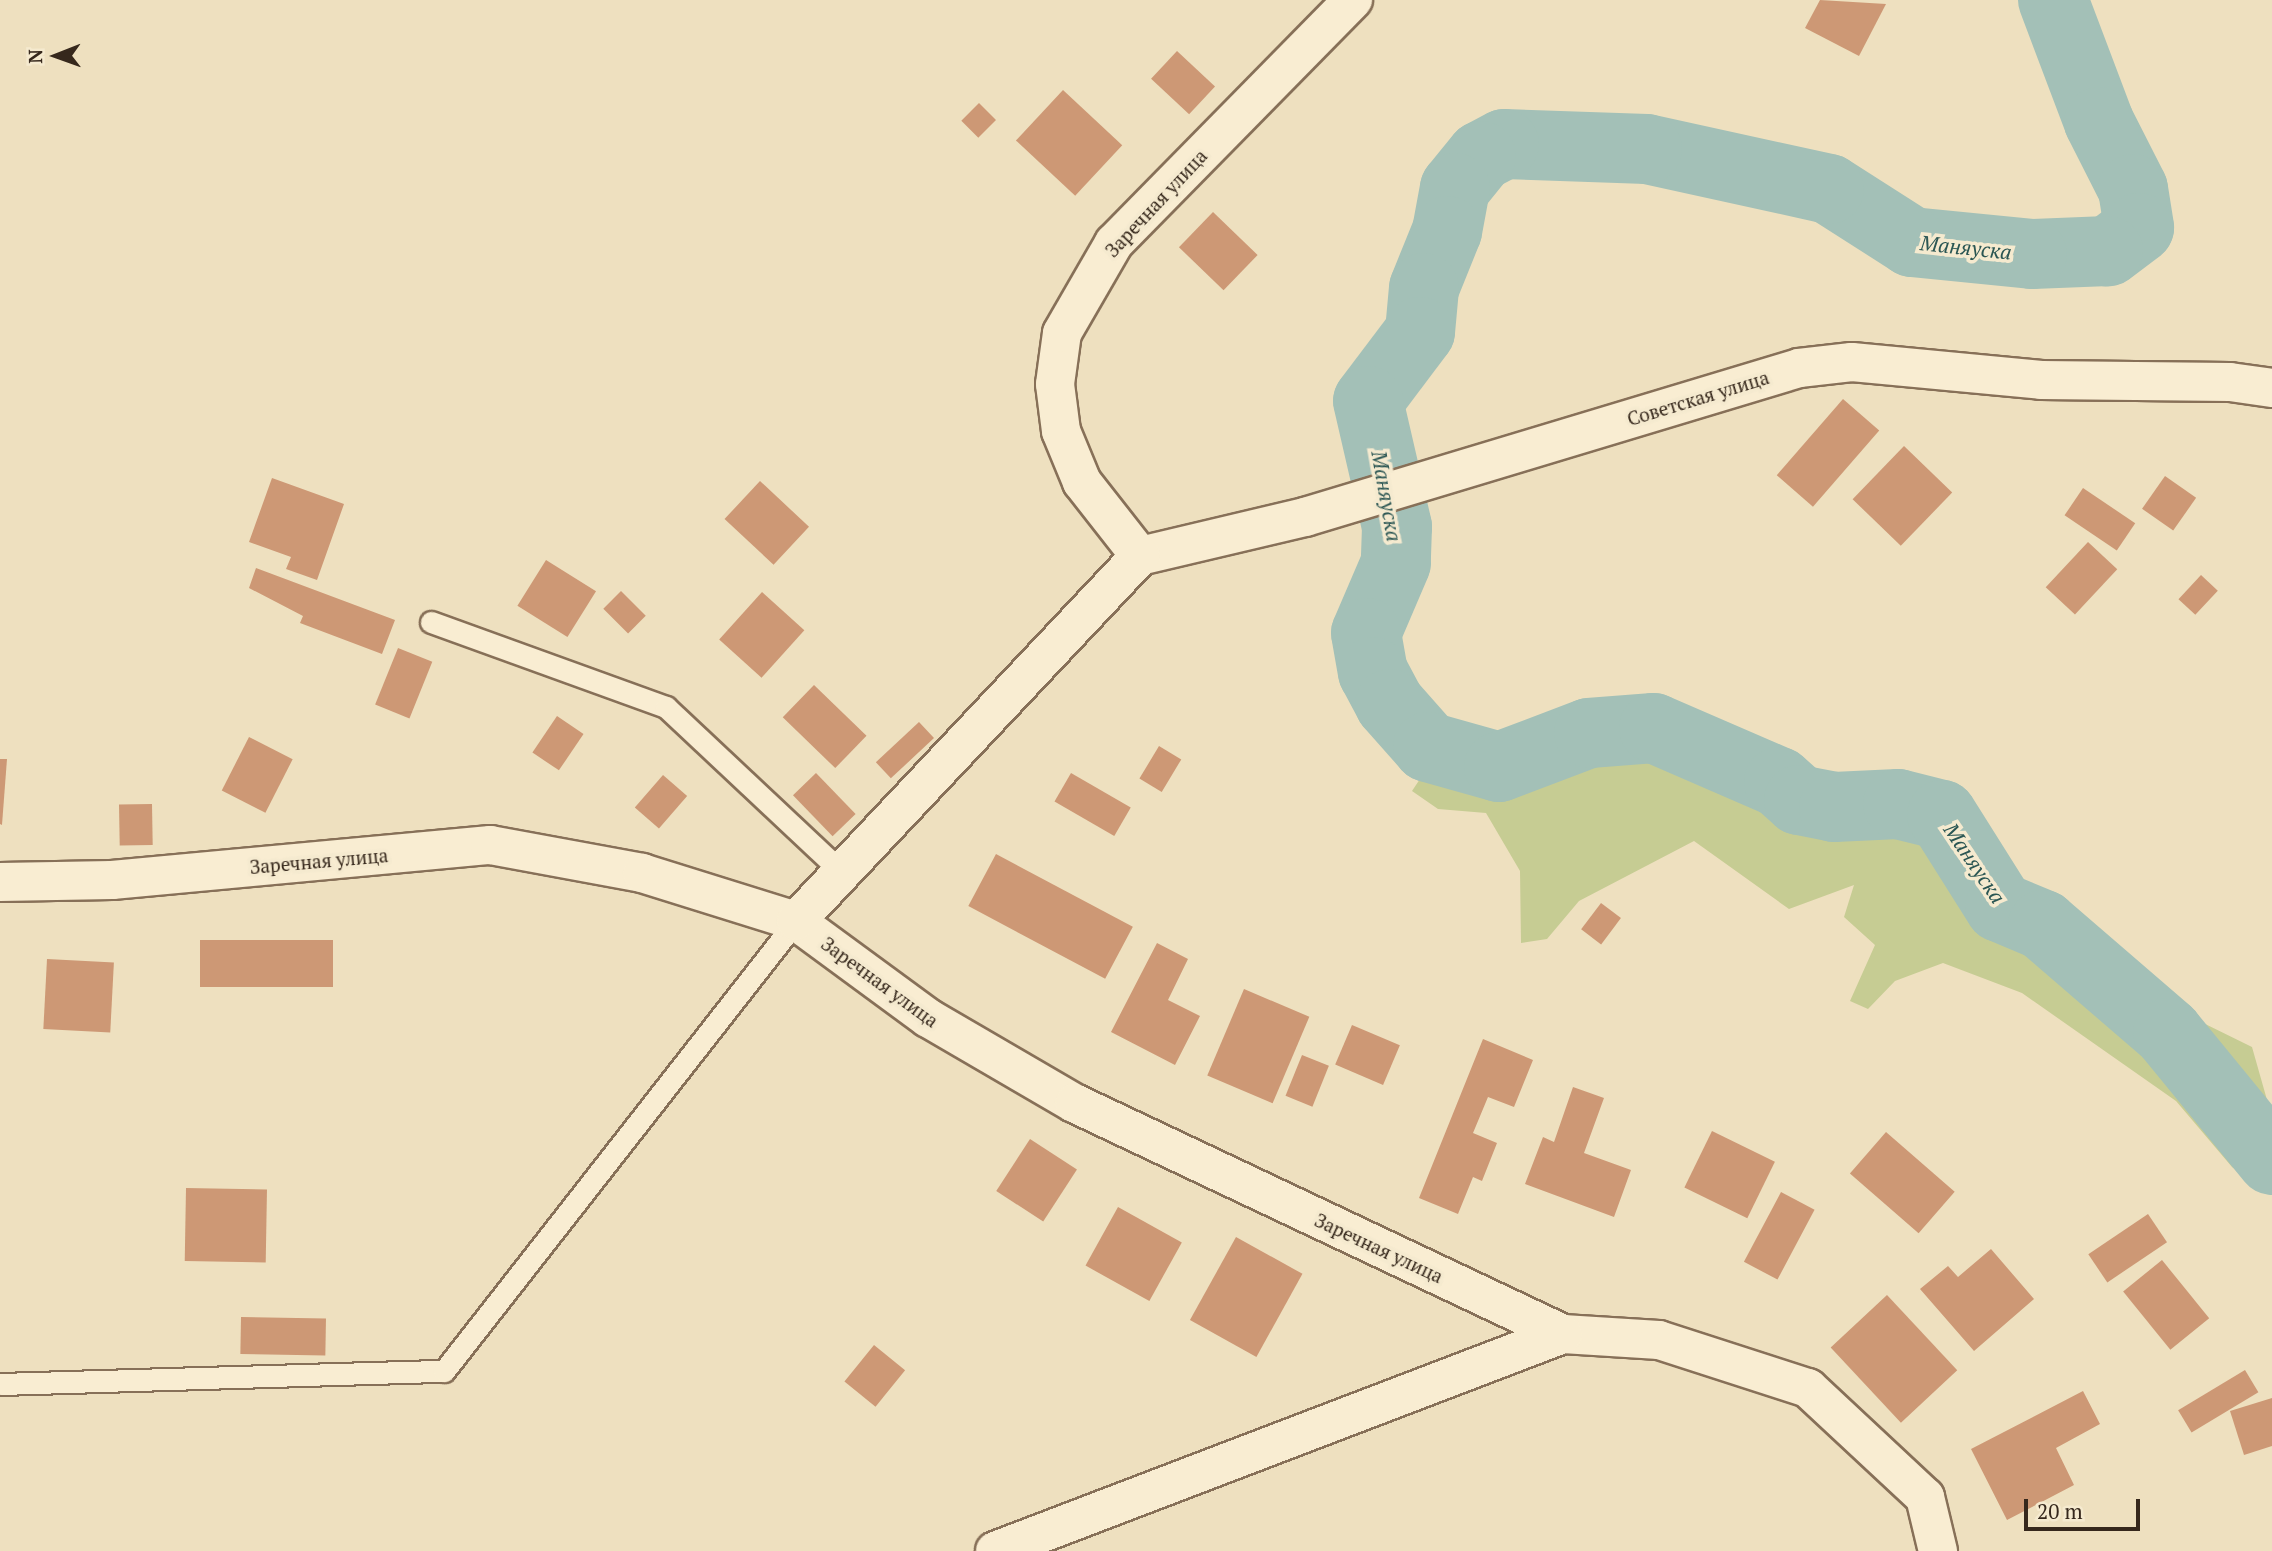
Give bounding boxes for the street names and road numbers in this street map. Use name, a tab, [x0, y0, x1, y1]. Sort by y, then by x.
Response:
street label: Заречная улица	[1100, 144, 1212, 262]
street label: Советская улица	[1624, 366, 1772, 430]
street label: Заречная улица	[249, 844, 389, 878]
street label: Заречная улица	[817, 932, 943, 1032]
street label: Заречная улица	[1311, 1208, 1447, 1288]

